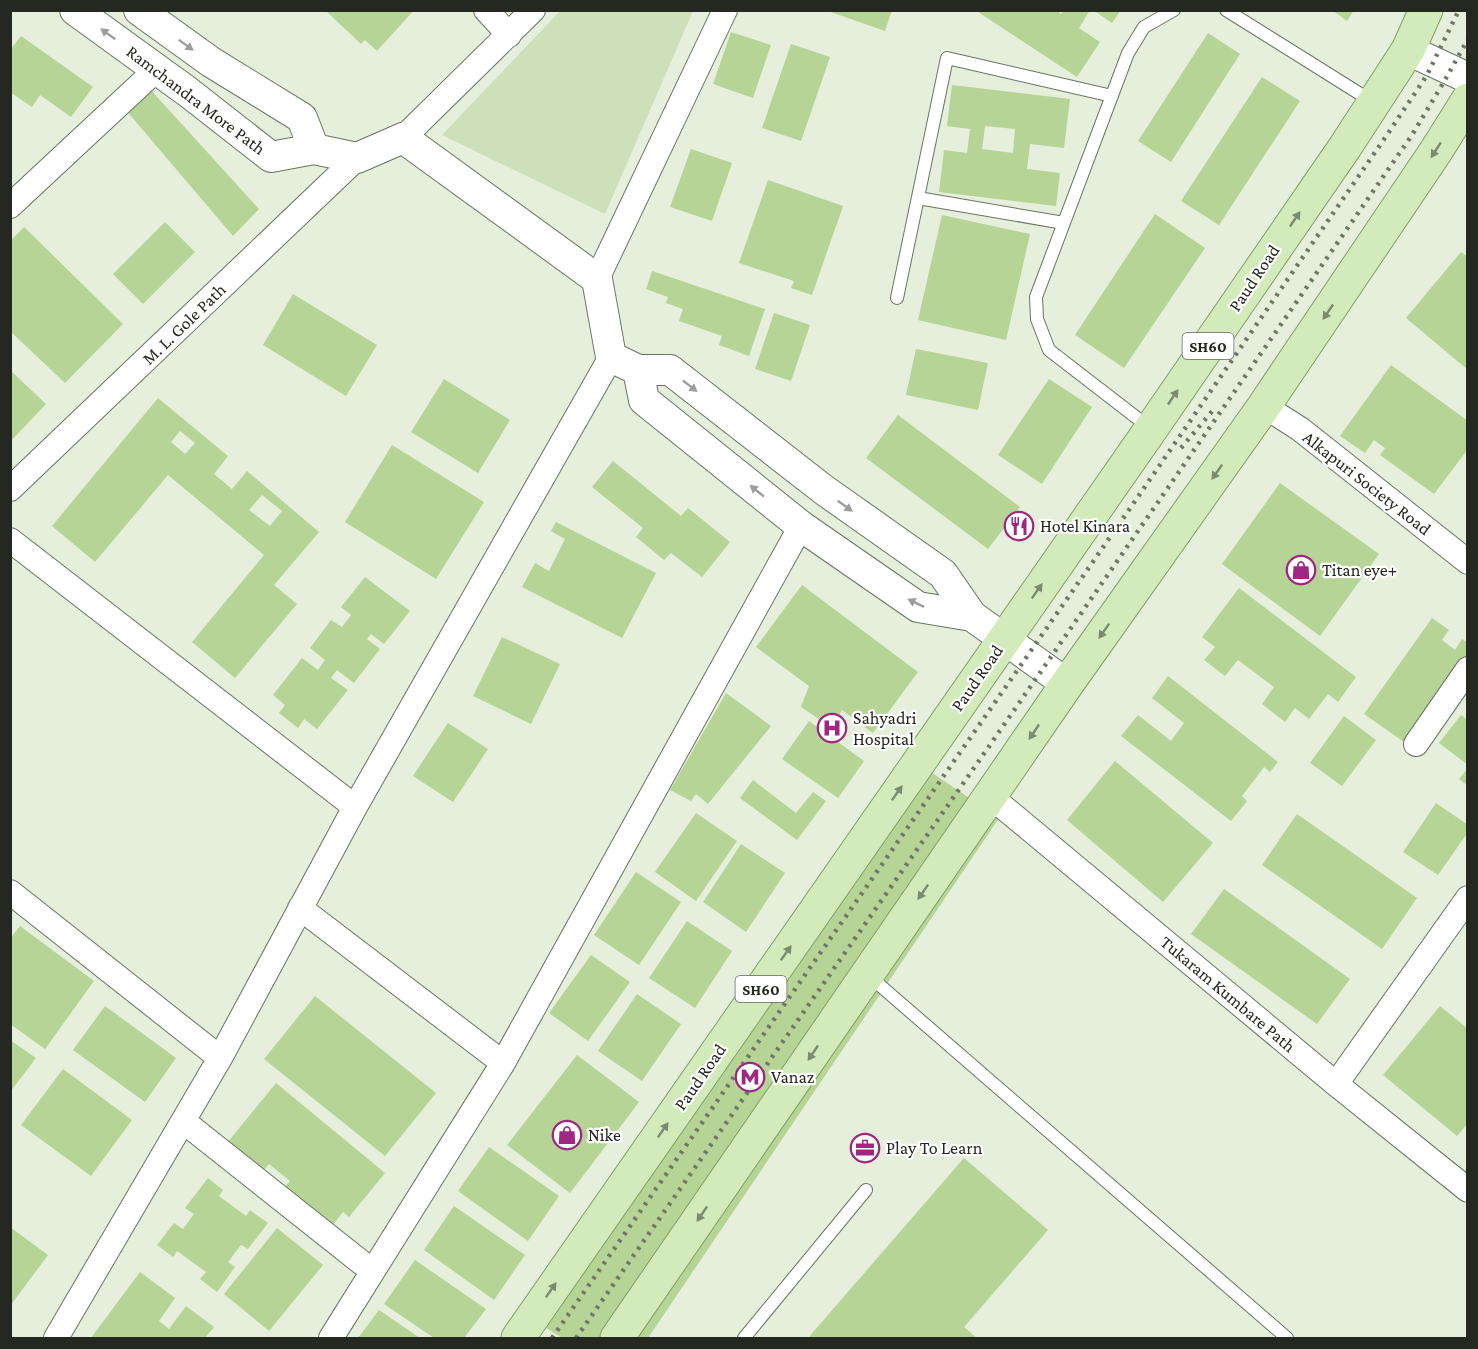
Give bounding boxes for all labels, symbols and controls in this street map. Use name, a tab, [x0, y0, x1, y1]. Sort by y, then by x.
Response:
one-way arrow	[101, 28, 117, 40]
one-way arrow	[178, 39, 194, 51]
street label: Ramchandra More Path	[123, 41, 270, 159]
one-way arrow	[1431, 141, 1442, 158]
one-way arrow	[1290, 210, 1301, 227]
street label: Paud Road	[1224, 240, 1284, 315]
street label: M. L. Gole Path	[138, 279, 230, 369]
one-way arrow	[1322, 303, 1334, 319]
road number: SH60	[1182, 333, 1234, 359]
one-way arrow	[683, 380, 698, 392]
one-way arrow	[1167, 389, 1179, 405]
street label: Alkapuri Society Road	[1299, 427, 1435, 539]
one-way arrow	[1212, 465, 1224, 480]
one-way arrow	[749, 484, 765, 497]
one-way arrow	[837, 499, 852, 511]
restaurant icon: Hotel Kinara	[1003, 510, 1035, 542]
place label: Hotel Kinara	[1040, 516, 1130, 536]
shop icon: Titan eye+	[1285, 554, 1317, 586]
place label: Titan eye+	[1322, 560, 1397, 580]
one-way arrow	[1031, 583, 1042, 599]
one-way arrow	[907, 599, 925, 609]
one-way arrow	[1099, 623, 1110, 639]
street label: Paud Road	[947, 641, 1007, 715]
place label: Sahyadri Hospital	[853, 708, 917, 749]
hospital icon: Sahyadri Hospital	[816, 712, 848, 744]
one-way arrow	[1029, 724, 1040, 740]
one-way arrow	[891, 785, 902, 801]
one-way arrow	[917, 884, 929, 900]
street label: Tukaram Kumbare Path	[1156, 932, 1300, 1056]
one-way arrow	[780, 945, 791, 961]
road number: SH60	[736, 976, 786, 1002]
street label: Paud Road	[670, 1040, 730, 1114]
one-way arrow	[807, 1045, 818, 1061]
metro station icon: Vanaz	[734, 1061, 766, 1093]
place label: Vanaz	[771, 1067, 815, 1087]
shop icon: Nike	[551, 1119, 583, 1151]
one-way arrow	[657, 1123, 669, 1139]
place label: Nike	[588, 1125, 621, 1145]
office icon: Play To Learn	[849, 1132, 881, 1164]
place label: Play To Learn	[886, 1138, 983, 1158]
one-way arrow	[697, 1206, 708, 1222]
one-way arrow	[545, 1283, 557, 1299]

